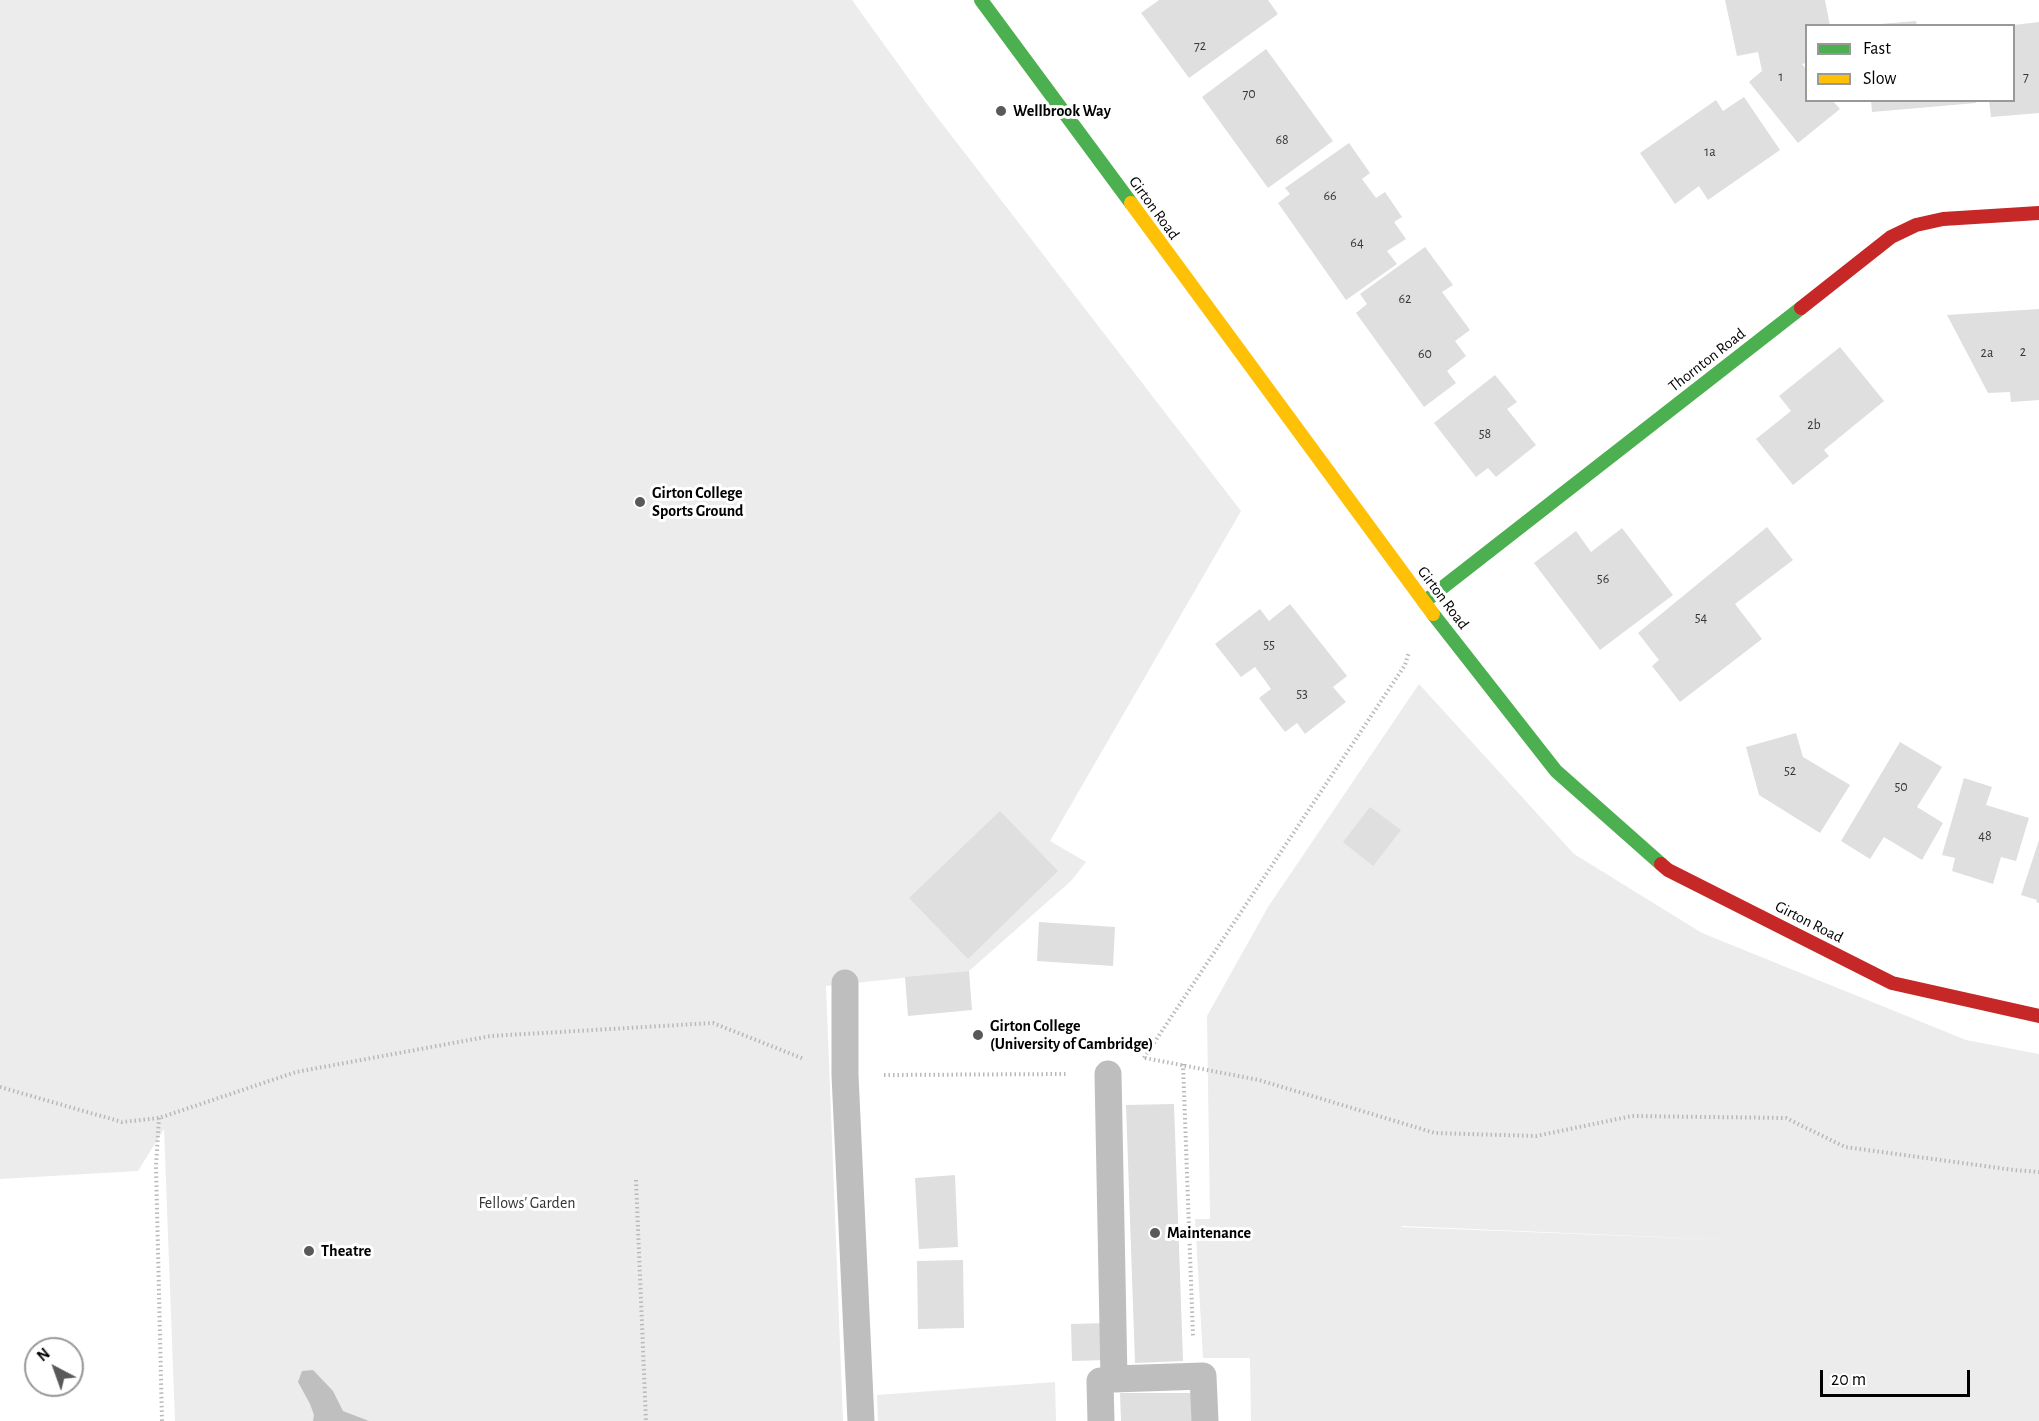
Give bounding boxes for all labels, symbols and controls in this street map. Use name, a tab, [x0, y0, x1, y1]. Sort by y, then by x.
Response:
legend	[1805, 24, 2015, 102]
house number: 72	[1194, 38, 1206, 54]
text: Fast	[1863, 40, 1891, 58]
house number: 1	[1779, 69, 1783, 85]
house number: 7	[2023, 69, 2029, 85]
text: Slow	[1863, 70, 1896, 88]
house number: 70	[1242, 86, 1256, 102]
place label: Wellbrook Way	[1013, 101, 1111, 121]
marker: Wellbrook Way	[994, 104, 1008, 118]
house number: 68	[1275, 132, 1289, 148]
house number: 1a	[1704, 144, 1716, 160]
street label: Girton Road	[1125, 172, 1183, 244]
house number: 66	[1323, 188, 1337, 204]
house number: 64	[1350, 235, 1364, 251]
house number: 62	[1399, 291, 1411, 307]
street label: Thornton Road	[1665, 324, 1749, 396]
house number: 2	[2020, 344, 2026, 360]
house number: 2a	[1981, 345, 1993, 361]
house number: 60	[1418, 346, 1432, 362]
house number: 2b	[1807, 417, 1821, 433]
house number: 58	[1479, 426, 1491, 442]
place label: Girton College Sports Ground	[652, 483, 744, 521]
marker: Girton College Sports Ground	[633, 495, 647, 509]
street label: Girton Road	[1413, 563, 1473, 633]
house number: 56	[1597, 571, 1609, 587]
house number: 54	[1695, 610, 1707, 626]
house number: 55	[1263, 637, 1275, 653]
house number: 53	[1296, 686, 1308, 702]
house number: 52	[1784, 763, 1796, 779]
house number: 50	[1894, 779, 1908, 795]
house number: 48	[1978, 828, 1992, 844]
street label: Girton Road	[1772, 897, 1846, 947]
place label: Girton College (University of Cambridge)	[990, 1016, 1153, 1054]
marker: Girton College (University of Cambridge)	[971, 1028, 985, 1042]
park label: Fellows' Garden	[478, 1193, 576, 1213]
place label: Maintenance	[1167, 1223, 1251, 1243]
marker: Maintenance	[1148, 1226, 1162, 1240]
place label: Theatre	[321, 1241, 371, 1261]
marker: Theatre	[302, 1244, 316, 1258]
north arrow	[24, 1337, 84, 1397]
text: N	[34, 1345, 53, 1365]
scale bar	[1823, 1358, 1973, 1396]
text: 20 m	[1831, 1371, 1866, 1389]

